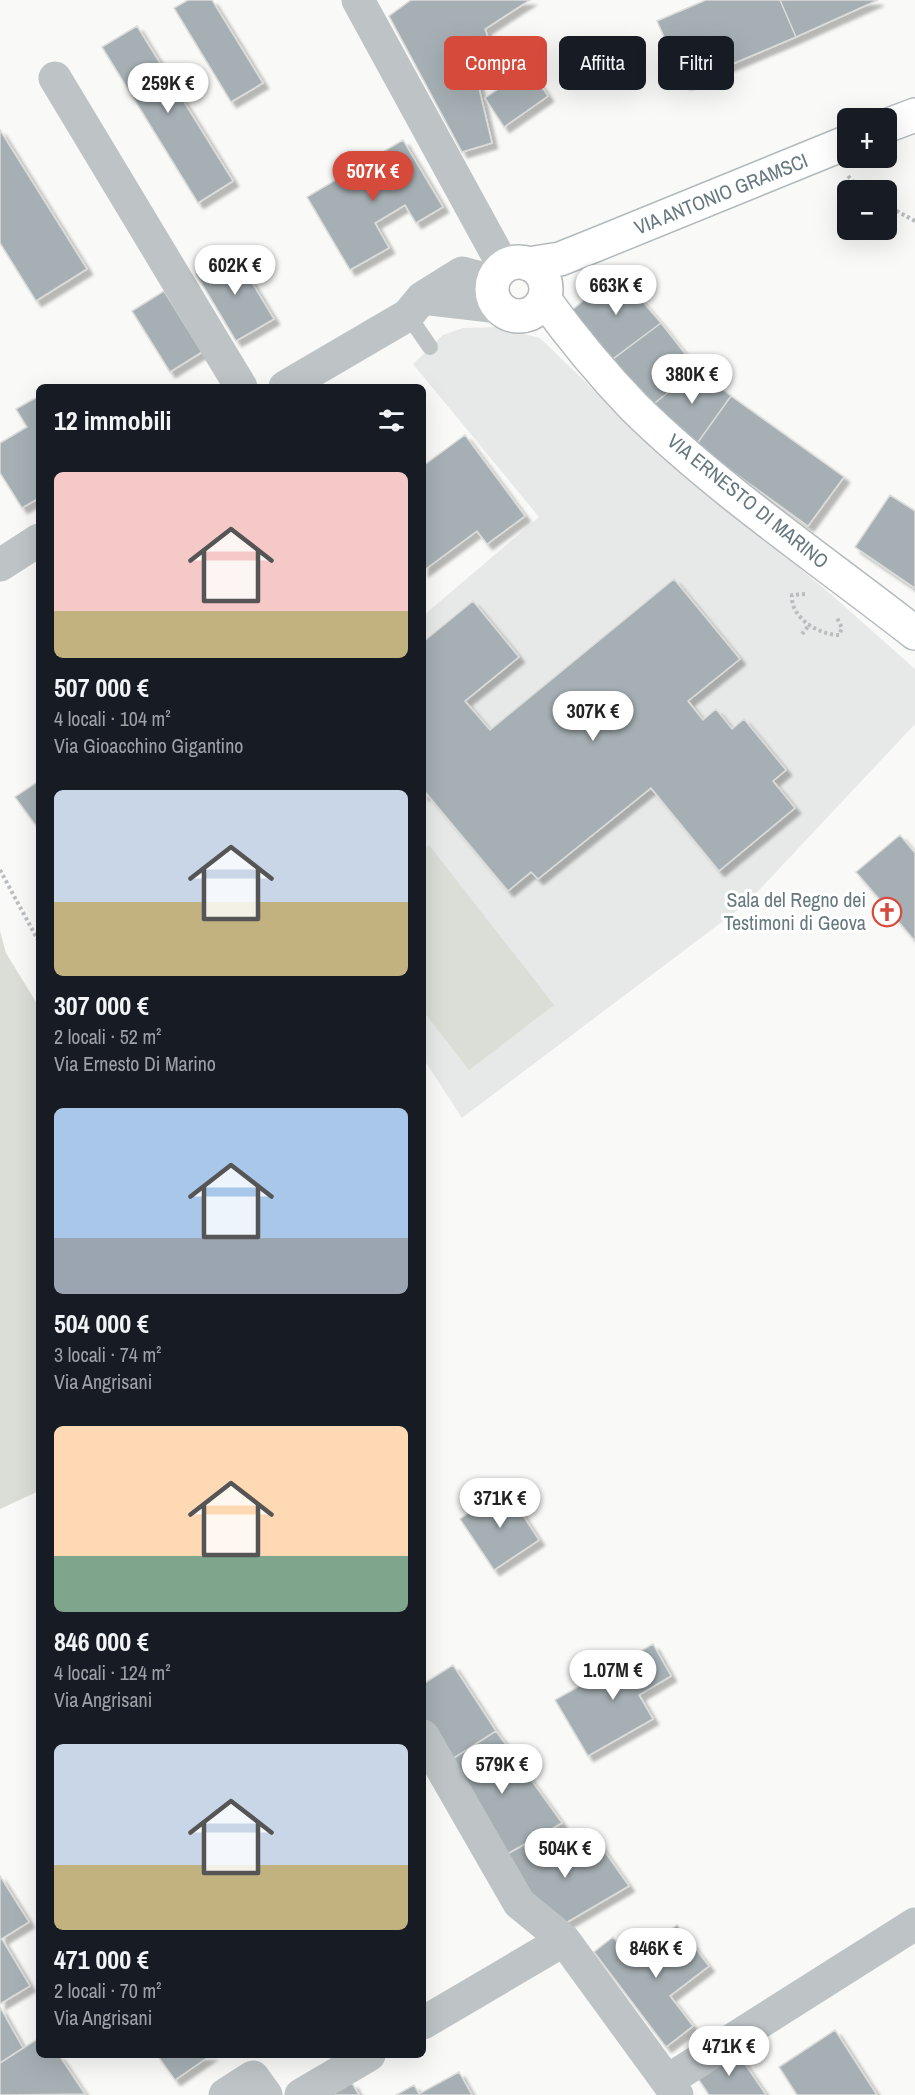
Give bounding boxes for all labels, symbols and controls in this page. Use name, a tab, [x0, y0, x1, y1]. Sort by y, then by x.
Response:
chip: Compra	[444, 36, 547, 90]
chip: Affitta	[559, 36, 646, 90]
chip: Filtri	[658, 36, 734, 90]
pin: 259K €	[119, 63, 217, 114]
text: 259K €	[142, 69, 194, 96]
map controls	[837, 108, 897, 240]
button: +	[837, 108, 897, 168]
street label: VIA ANTONIO GRAMSCI	[630, 146, 812, 241]
pin: 507K €	[324, 151, 422, 202]
text: 507K €	[347, 157, 399, 184]
button: −	[837, 180, 897, 240]
pin: 602K €	[186, 245, 284, 296]
text: 602K €	[209, 251, 261, 278]
pin: 663K €	[567, 265, 665, 316]
text: 663K €	[590, 271, 642, 298]
pin: 380K €	[643, 354, 741, 405]
text: 380K €	[666, 360, 718, 387]
text: 12 immobili	[54, 403, 171, 438]
icon: filters	[375, 404, 408, 437]
street label: VIA ERNESTO DI MARINO	[662, 427, 835, 574]
icon: home	[177, 511, 285, 619]
text: 507 000 €	[54, 670, 149, 705]
pin: 307K €	[544, 691, 642, 742]
text: 307K €	[567, 697, 619, 724]
text: 4 locali · 104 m²	[54, 705, 171, 732]
text: Via Gioacchino Gigantino	[54, 732, 243, 759]
icon: home	[177, 829, 285, 937]
place label: Sala del Regno dei Testimoni di Geova	[724, 886, 866, 936]
church icon: Sala del Regno dei Testimoni di Geova	[871, 896, 903, 928]
text: 307 000 €	[54, 988, 149, 1023]
text: 2 locali · 52 m²	[54, 1023, 162, 1050]
text: Via Ernesto Di Marino	[54, 1050, 216, 1077]
icon: home	[177, 1147, 285, 1255]
text: 504 000 €	[54, 1306, 149, 1341]
text: 3 locali · 74 m²	[54, 1341, 162, 1368]
text: Via Angrisani	[54, 1368, 152, 1395]
icon: home	[177, 1465, 285, 1573]
pin: 371K €	[451, 1478, 549, 1529]
text: 371K €	[474, 1484, 526, 1511]
text: 846 000 €	[54, 1624, 149, 1659]
pin: 1.07M €	[558, 1650, 668, 1701]
text: 1.07M €	[583, 1656, 643, 1683]
text: 4 locali · 124 m²	[54, 1659, 171, 1686]
text: Via Angrisani	[54, 1686, 152, 1713]
pin: 579K €	[453, 1744, 551, 1795]
text: 579K €	[476, 1750, 528, 1777]
icon: home	[177, 1783, 285, 1891]
pin: 504K €	[516, 1828, 614, 1879]
text: 504K €	[539, 1834, 591, 1861]
pin: 846K €	[607, 1928, 705, 1979]
text: 846K €	[630, 1934, 682, 1961]
text: 471 000 €	[54, 1942, 149, 1977]
text: 2 locali · 70 m²	[54, 1977, 162, 2004]
text: Via Angrisani	[54, 2004, 152, 2031]
pin: 471K €	[680, 2026, 778, 2077]
text: 471K €	[703, 2032, 755, 2059]

